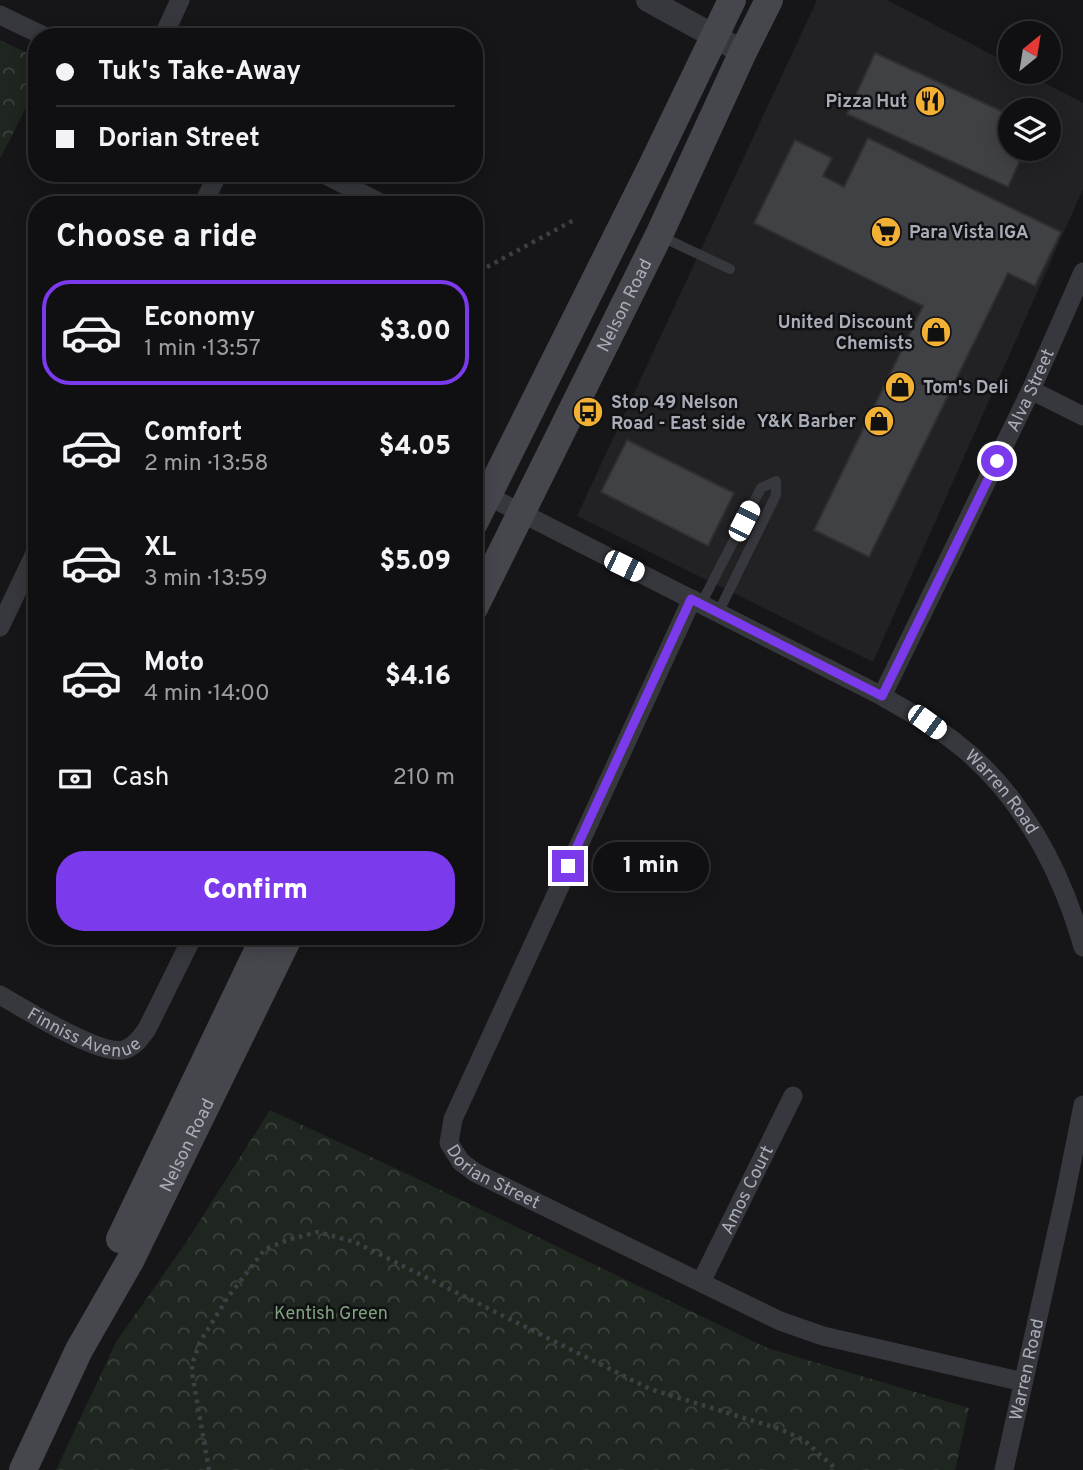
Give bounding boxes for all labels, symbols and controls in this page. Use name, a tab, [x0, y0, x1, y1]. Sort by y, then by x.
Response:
north arrow	[998, 21, 1060, 84]
map controls	[998, 21, 1061, 161]
text: Tuk's Take-Away	[98, 56, 301, 89]
restaurant icon: Pizza Hut	[913, 84, 947, 118]
place label: Pizza Hut	[826, 91, 907, 114]
button: layers	[998, 98, 1061, 161]
text: Dorian Street	[98, 123, 260, 156]
supermarket icon: Para Vista IGA	[869, 215, 903, 249]
text: Choose a ride	[56, 218, 257, 258]
place label: Para Vista IGA	[909, 222, 1029, 245]
street label: Nelson Road	[593, 255, 658, 356]
icon: car	[60, 301, 123, 364]
text: Economy	[144, 302, 255, 335]
place label: United Discount Chemists	[778, 312, 913, 356]
shop icon: United Discount Chemists	[919, 315, 953, 349]
text: $3.00	[379, 316, 451, 349]
text: 1 min · 13:57	[144, 335, 261, 364]
street label: Alva Street	[1002, 346, 1061, 436]
shop icon: Tom's Deli	[883, 370, 917, 404]
place label: Tom's Deli	[923, 377, 1009, 400]
place label: Stop 49 Nelson Road - East side	[611, 392, 746, 436]
bus stop icon: Stop 49 Nelson Road - East side	[571, 395, 605, 429]
shop icon: Y&K Barber	[862, 404, 896, 438]
place label: Y&K Barber	[757, 411, 856, 434]
icon: car	[60, 416, 123, 479]
text: Comfort	[144, 417, 242, 450]
text: $4.05	[379, 431, 451, 464]
route start	[981, 445, 1013, 477]
text: 2 min · 13:58	[144, 450, 269, 479]
car	[726, 498, 763, 544]
icon: car	[60, 531, 123, 594]
text: XL	[144, 532, 176, 565]
text: $5.09	[380, 546, 451, 579]
car	[601, 547, 648, 585]
text: 3 min · 13:59	[144, 565, 268, 594]
icon: car	[60, 646, 123, 709]
text: Moto	[144, 647, 204, 680]
text: $4.16	[385, 661, 451, 694]
text: 4 min · 14:00	[144, 680, 270, 709]
car	[904, 701, 951, 743]
street label: Warren Road	[959, 745, 1043, 839]
icon: cash	[56, 760, 94, 798]
text: Cash	[112, 762, 169, 795]
text: 210 m	[393, 764, 455, 793]
callout: 1 min	[592, 842, 708, 890]
route end	[552, 850, 584, 882]
button: Confirm	[56, 851, 455, 931]
text: 1 min	[623, 852, 679, 881]
street label: Finniss Avenue	[22, 1003, 147, 1064]
street label: Nelson Road	[155, 1095, 221, 1196]
street label: Dorian Street	[440, 1141, 543, 1215]
street label: Amos Court	[716, 1142, 780, 1239]
park label: Kentish Green	[274, 1303, 388, 1326]
street label: Warren Road	[1005, 1317, 1050, 1423]

